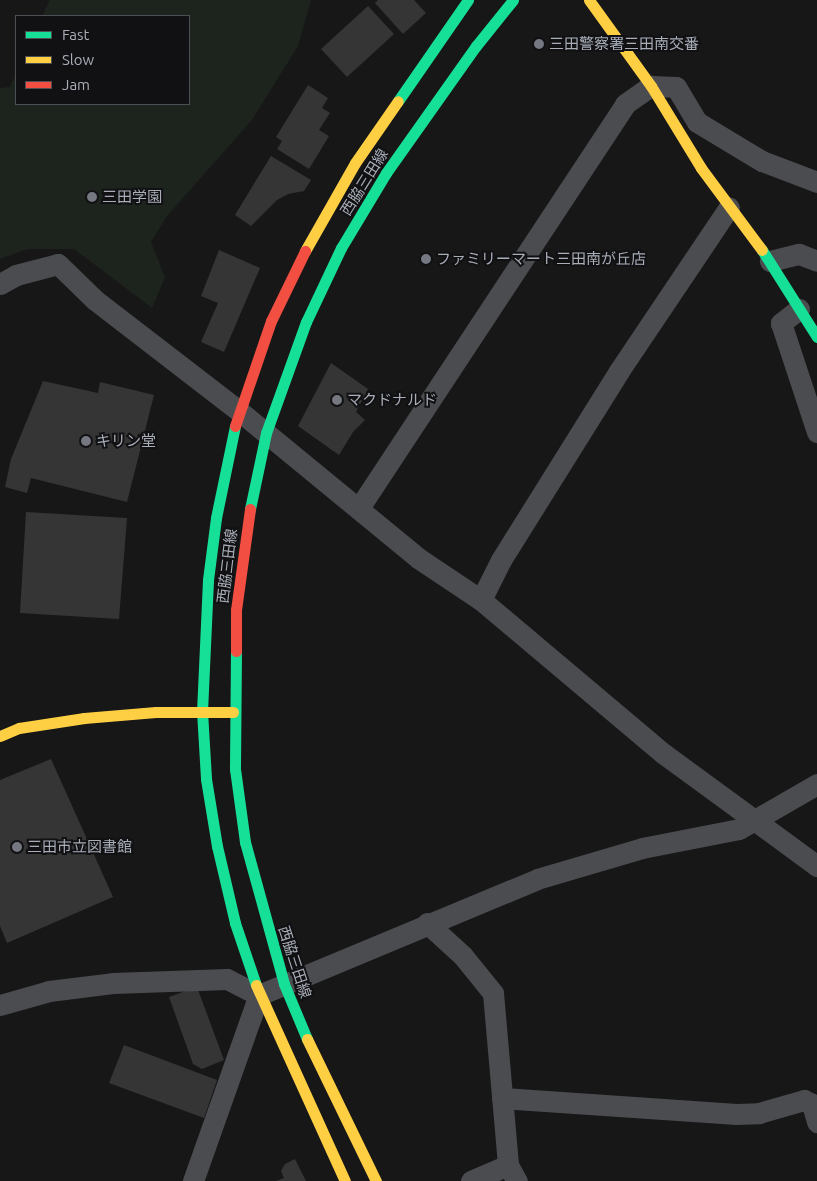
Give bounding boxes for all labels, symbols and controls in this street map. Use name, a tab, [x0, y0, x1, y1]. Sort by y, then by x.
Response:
legend	[15, 15, 190, 105]
text: Fast	[62, 26, 89, 43]
place label: 三田警察署三田南交番	[549, 35, 699, 53]
marker: 三田警察署三田南交番	[533, 38, 545, 50]
text: Slow	[62, 51, 94, 68]
text: Jam	[62, 76, 90, 93]
street label: 西脇三田線	[336, 145, 392, 219]
place label: 三田学園	[102, 188, 162, 206]
marker: 三田学園	[86, 191, 98, 203]
place label: ファミリーマート三田南が丘店	[436, 250, 646, 268]
marker: ファミリーマート三田南が丘店	[420, 253, 432, 265]
place label: マクドナルド	[347, 391, 437, 409]
marker: マクドナルド	[331, 394, 343, 406]
place label: キリン堂	[96, 432, 156, 450]
marker: キリン堂	[80, 435, 92, 447]
street label: 西脇三田線	[213, 528, 241, 604]
place label: 三田市立図書館	[27, 838, 132, 856]
marker: 三田市立図書館	[11, 841, 23, 853]
street label: 西脇三田線	[275, 924, 315, 1000]

